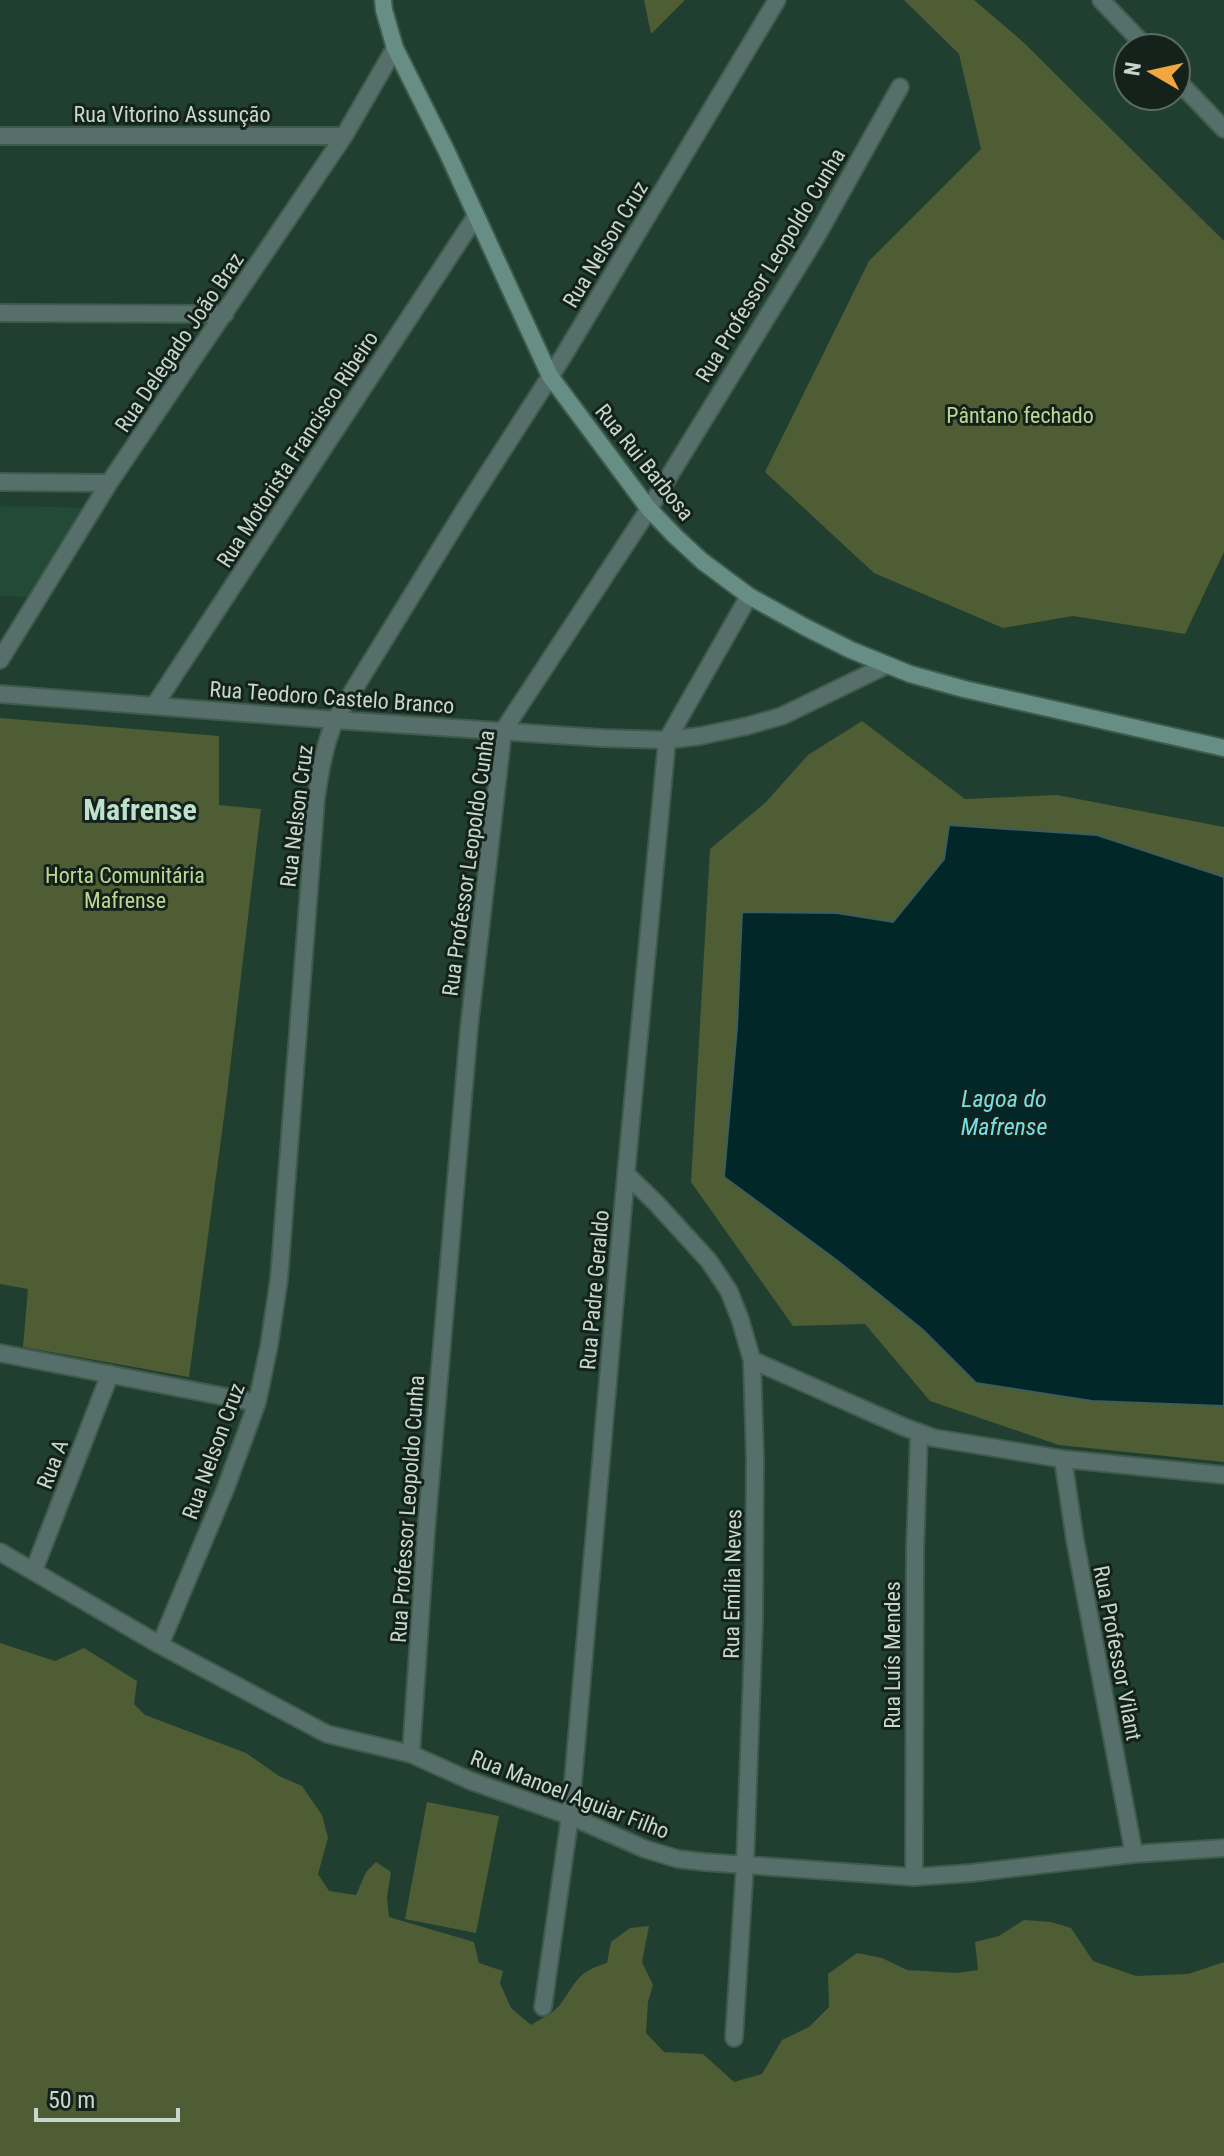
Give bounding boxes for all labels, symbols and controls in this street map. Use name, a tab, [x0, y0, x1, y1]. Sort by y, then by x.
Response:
north arrow	[1112, 32, 1192, 112]
text: N	[1119, 60, 1146, 78]
street label: Rua Vitorino Assunção	[74, 102, 270, 127]
street label: Rua Professor Leopoldo Cunha	[691, 144, 850, 387]
street label: Rua Nelson Cruz	[558, 176, 653, 312]
street label: Rua Delegado João Braz	[110, 248, 249, 437]
street label: Rua Motorista Francisco Ribeiro	[212, 327, 383, 572]
street label: Rua Rui Barbosa	[590, 399, 699, 525]
park label: Pântano fechado	[946, 403, 1094, 428]
street label: Rua Teodoro Castelo Branco	[209, 676, 455, 719]
street label: Rua Professor Leopoldo Cunha	[437, 729, 500, 998]
street label: Rua Nelson Cruz	[275, 744, 318, 889]
district label: Mafrense	[83, 792, 197, 827]
park label: Horta Comunitária Mafrense	[45, 863, 205, 913]
water label: Lagoa do Mafrense	[961, 1085, 1047, 1141]
street label: Rua Padre Geraldo	[575, 1209, 614, 1371]
street label: Rua Professor Leopoldo Cunha	[386, 1374, 429, 1644]
street label: Rua Nelson Cruz	[177, 1380, 250, 1523]
street label: Rua A	[32, 1436, 73, 1492]
street label: Rua Emília Neves	[719, 1509, 746, 1659]
street label: Rua Professor Vilant	[1088, 1564, 1147, 1743]
street label: Rua Luís Mendes	[880, 1581, 905, 1729]
street label: Rua Manoel Aguiar Filho	[467, 1745, 673, 1844]
scale bar	[36, 2072, 178, 2122]
text: 50 m	[48, 2086, 95, 2114]

